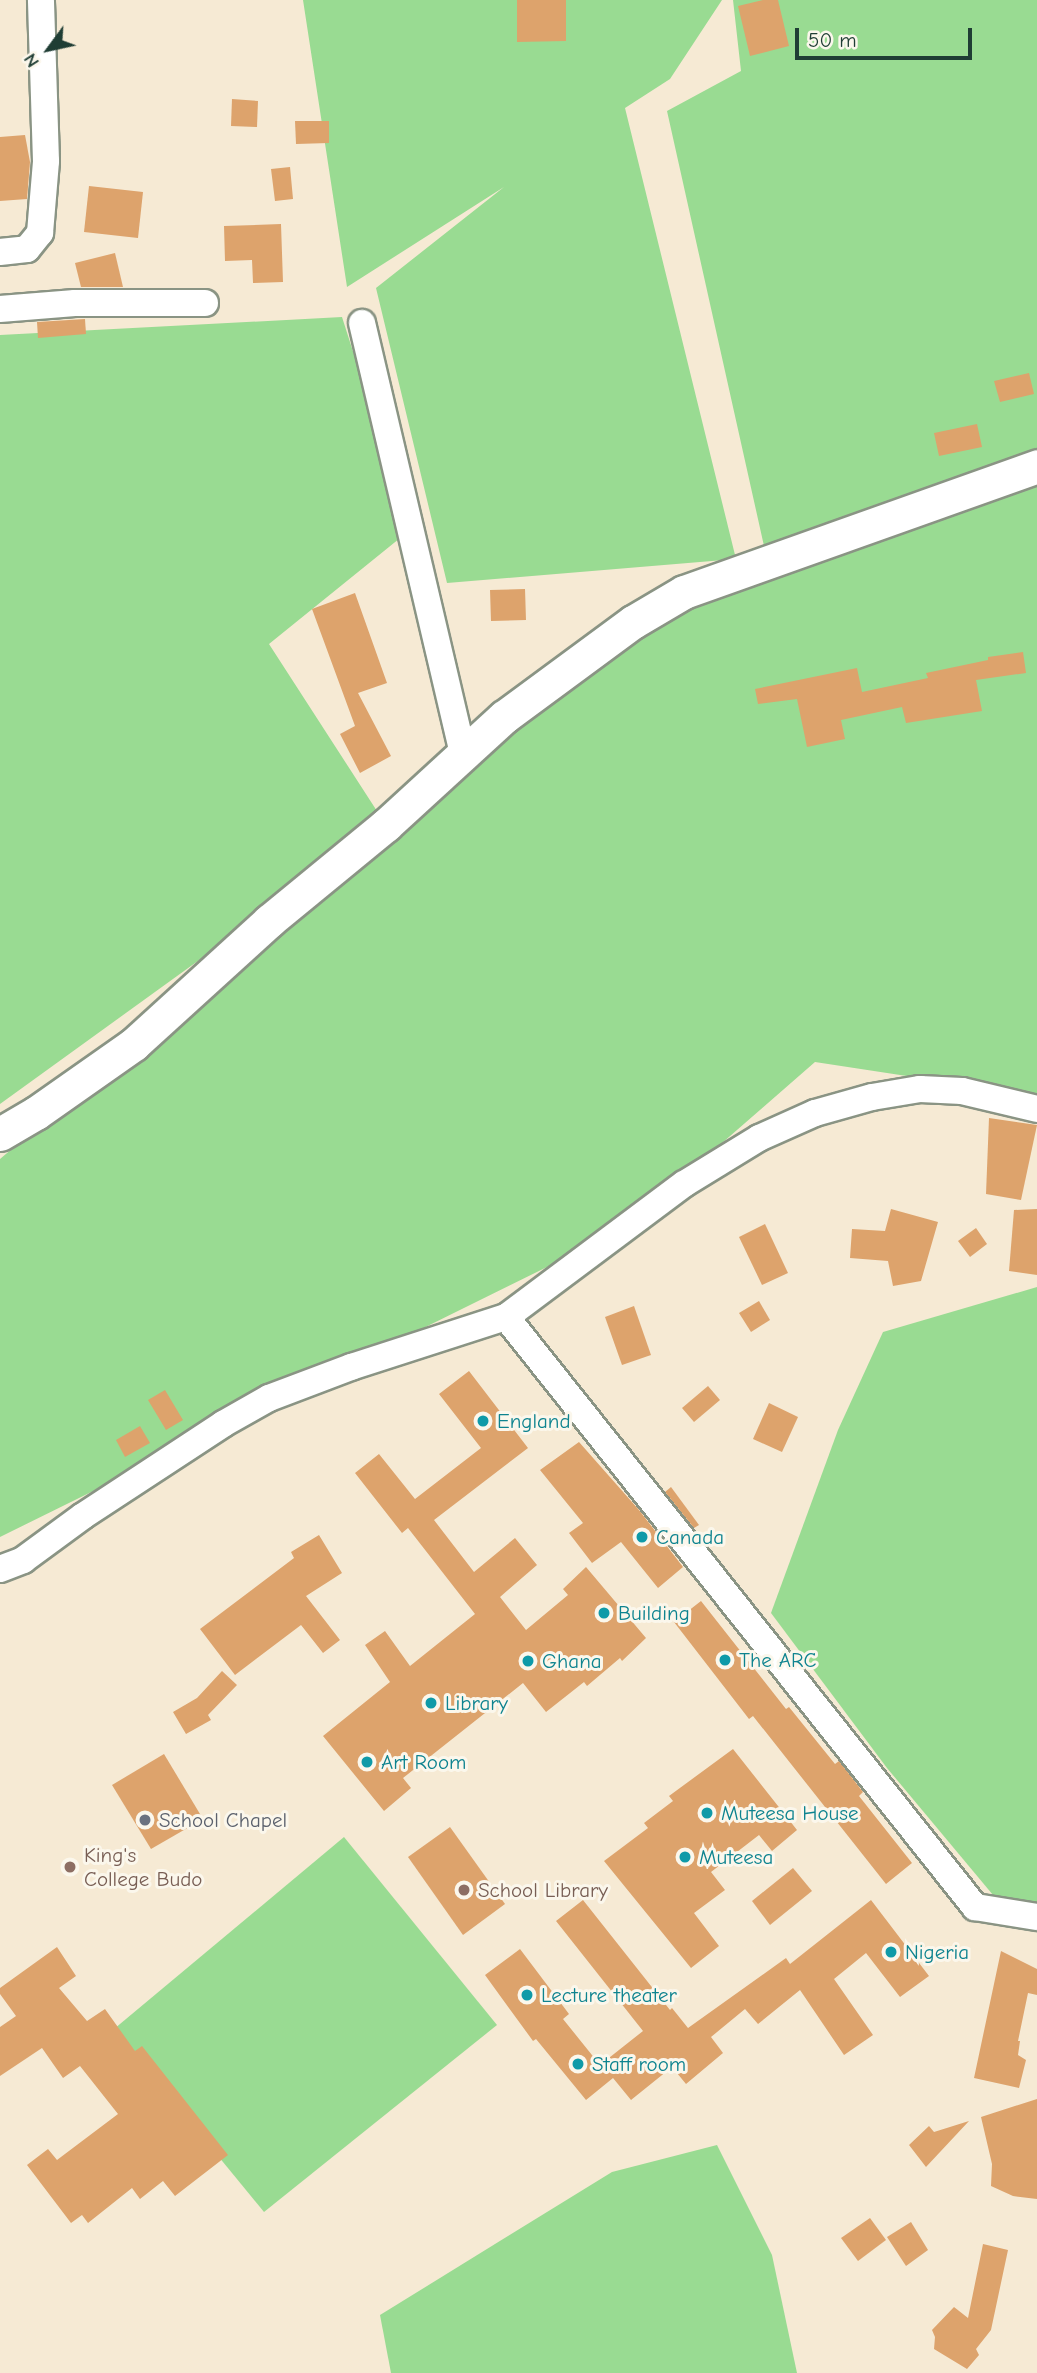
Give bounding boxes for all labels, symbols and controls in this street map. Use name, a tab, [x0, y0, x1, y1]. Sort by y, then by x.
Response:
north arrow	[14, 14, 84, 84]
scale bar	[799, 14, 976, 58]
text: 50 m	[808, 28, 857, 52]
text: N	[19, 49, 44, 72]
place label: England	[497, 1408, 571, 1434]
marker: England	[475, 1413, 491, 1429]
place label: Canada	[656, 1524, 724, 1550]
marker: Canada	[634, 1529, 650, 1545]
place label: Building	[618, 1600, 690, 1626]
marker: Building	[596, 1605, 612, 1621]
place label: The ARC	[739, 1647, 816, 1673]
place label: Ghana	[542, 1648, 602, 1674]
marker: The ARC	[717, 1652, 733, 1668]
marker: Ghana	[520, 1653, 536, 1669]
place label: Library	[445, 1690, 508, 1716]
marker: Library	[423, 1695, 439, 1711]
place label: Art Room	[381, 1749, 466, 1775]
marker: Art Room	[359, 1754, 375, 1770]
place label: Muteesa House	[721, 1800, 859, 1826]
marker: Muteesa House	[699, 1805, 715, 1821]
place label: School Chapel	[159, 1807, 287, 1833]
marker: School Chapel	[137, 1812, 153, 1828]
place label: King's College Budo	[84, 1842, 202, 1892]
place label: Muteesa	[699, 1844, 773, 1870]
marker: Muteesa	[677, 1849, 693, 1865]
marker: King's College Budo	[62, 1859, 78, 1875]
place label: School Library	[478, 1877, 608, 1903]
marker: School Library	[456, 1882, 472, 1898]
place label: Nigeria	[905, 1939, 969, 1965]
marker: Nigeria	[883, 1944, 899, 1960]
place label: Lecture theater	[541, 1982, 677, 2008]
marker: Lecture theater	[519, 1987, 535, 2003]
place label: Staff room	[592, 2051, 686, 2077]
marker: Staff room	[570, 2056, 586, 2072]

